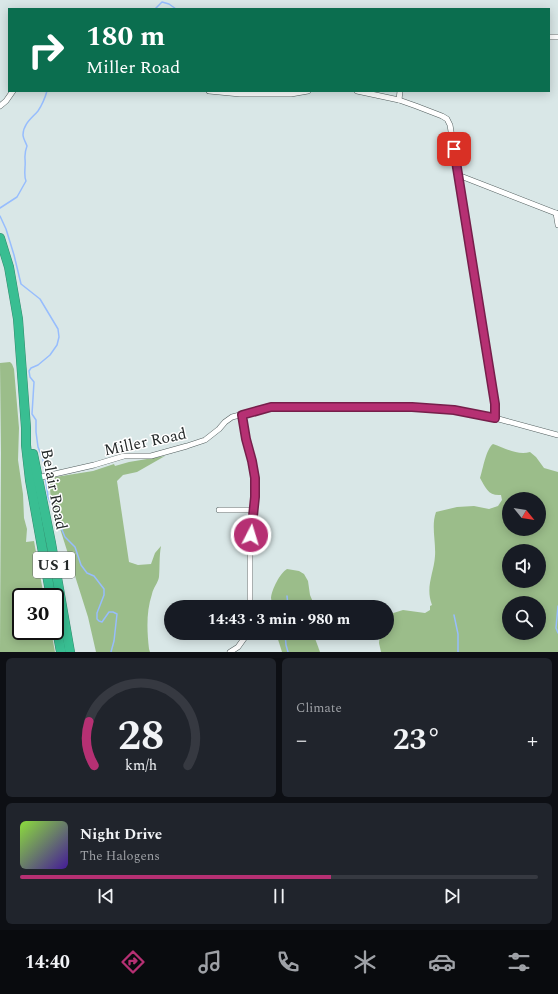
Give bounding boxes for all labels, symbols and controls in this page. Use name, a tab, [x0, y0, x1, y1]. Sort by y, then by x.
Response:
text: 180 m	[86, 15, 165, 58]
icon: right	[20, 24, 72, 76]
text: Miller Road	[86, 54, 180, 81]
pin	[437, 132, 471, 166]
icon: arrive	[443, 138, 465, 160]
street label: Miller Road	[102, 422, 189, 462]
street label: Belair Road	[34, 446, 74, 532]
north arrow	[502, 492, 546, 536]
map controls	[502, 492, 546, 640]
position arrow	[230, 514, 272, 556]
button: sound	[502, 544, 546, 588]
road number: US 1	[33, 552, 75, 578]
speed limit sign: 30	[12, 588, 64, 640]
button: search	[502, 596, 546, 640]
text: 14:43 · 3 min · 980 m	[208, 608, 350, 631]
text: Climate	[296, 698, 342, 718]
text: 28	[118, 704, 164, 767]
text: 23°	[393, 717, 441, 763]
text: −	[296, 724, 307, 757]
text: +	[527, 724, 538, 757]
text: km/h	[125, 754, 157, 776]
text: Night Drive	[80, 823, 162, 846]
text: The Halogens	[80, 846, 160, 866]
icon: previous	[95, 885, 117, 907]
icon: pause	[268, 885, 290, 907]
icon: next	[441, 885, 463, 907]
icon: directions	[119, 948, 147, 976]
icon: music	[196, 948, 224, 976]
icon: phone	[274, 948, 302, 976]
icon: climate	[351, 948, 379, 976]
icon: car	[428, 948, 456, 976]
icon: filters	[505, 948, 533, 976]
text: 14:40	[25, 949, 70, 976]

